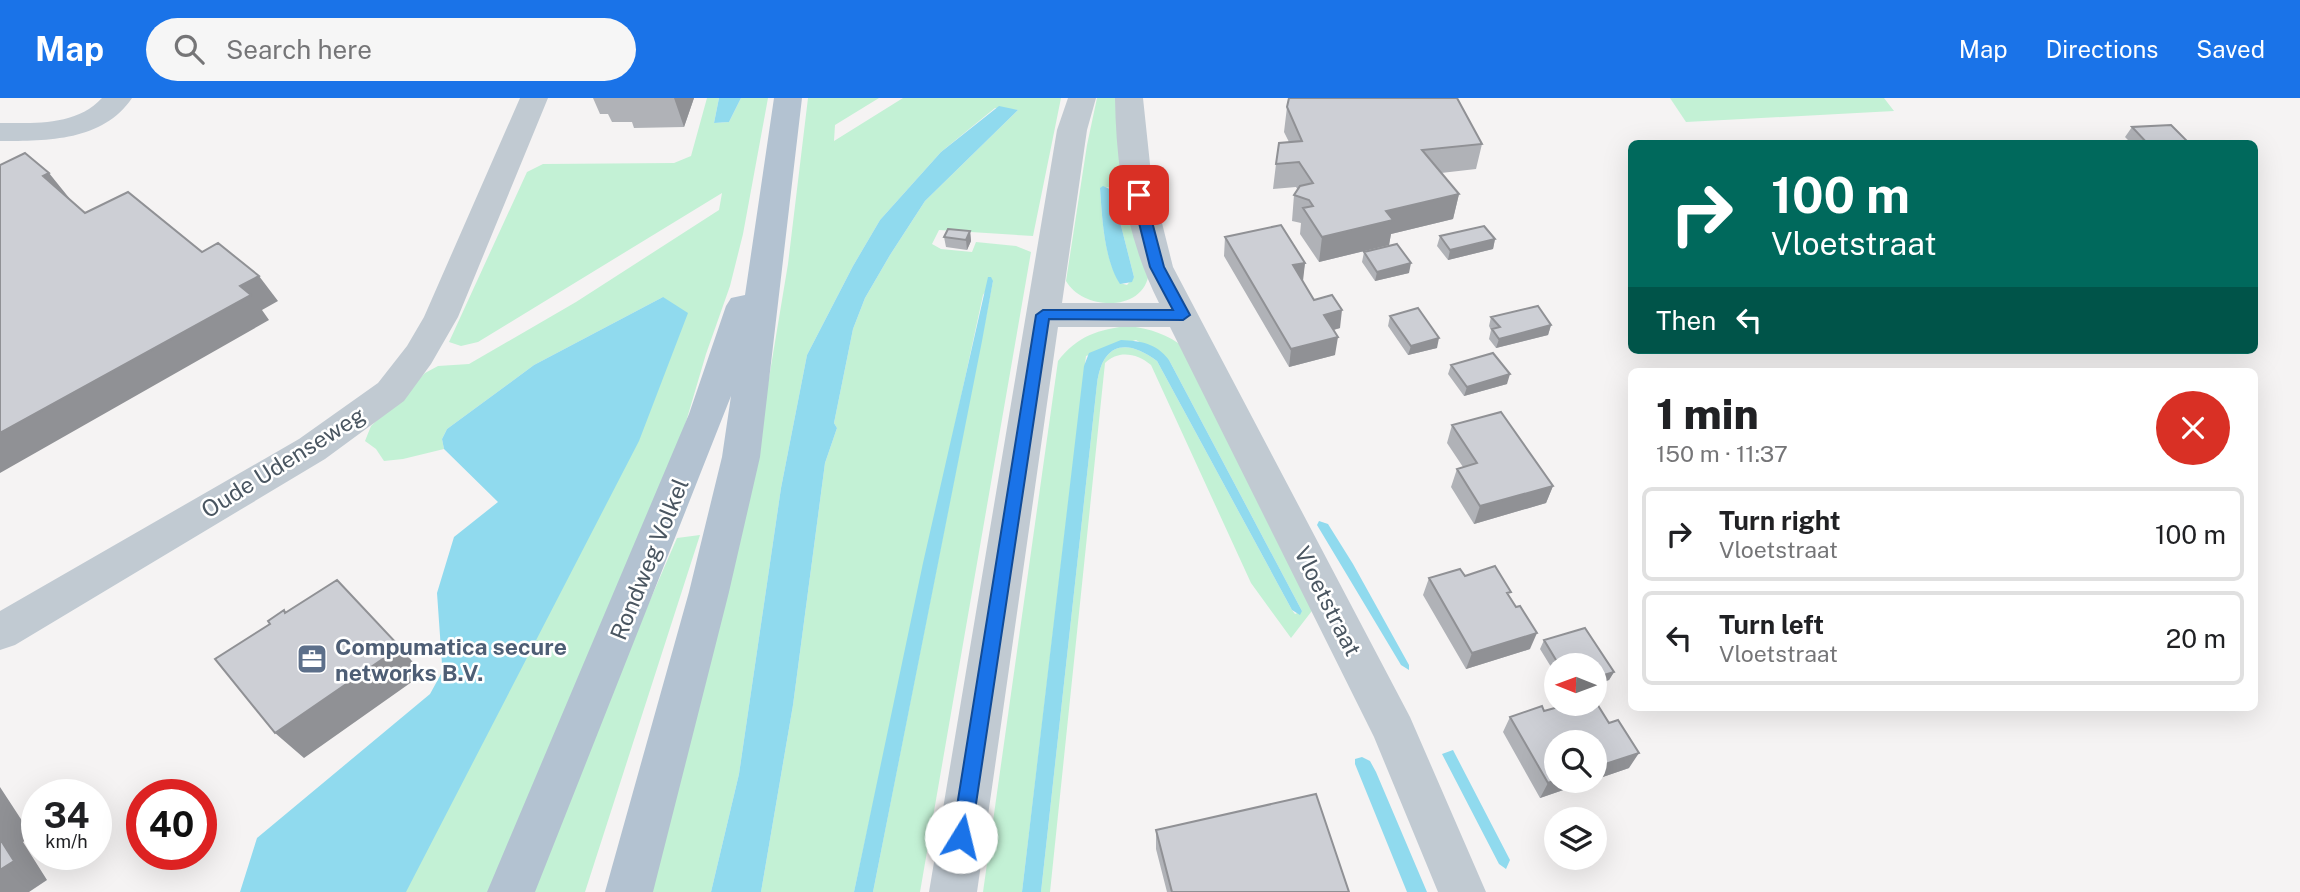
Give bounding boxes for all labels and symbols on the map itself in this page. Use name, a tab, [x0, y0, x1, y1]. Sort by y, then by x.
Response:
pin	[1109, 165, 1169, 225]
street label: Oude Udenseweg	[196, 401, 370, 523]
street label: Rondweg Volkel	[604, 474, 694, 644]
street label: Vloetstraat	[1289, 542, 1367, 660]
place label: Compumatica secure networks B.V.	[335, 633, 567, 686]
office icon: Compumatica secure networks B.V.	[295, 642, 329, 676]
north arrow	[1544, 653, 1606, 716]
speed limit sign: 40	[126, 779, 217, 870]
position arrow	[924, 800, 998, 874]

